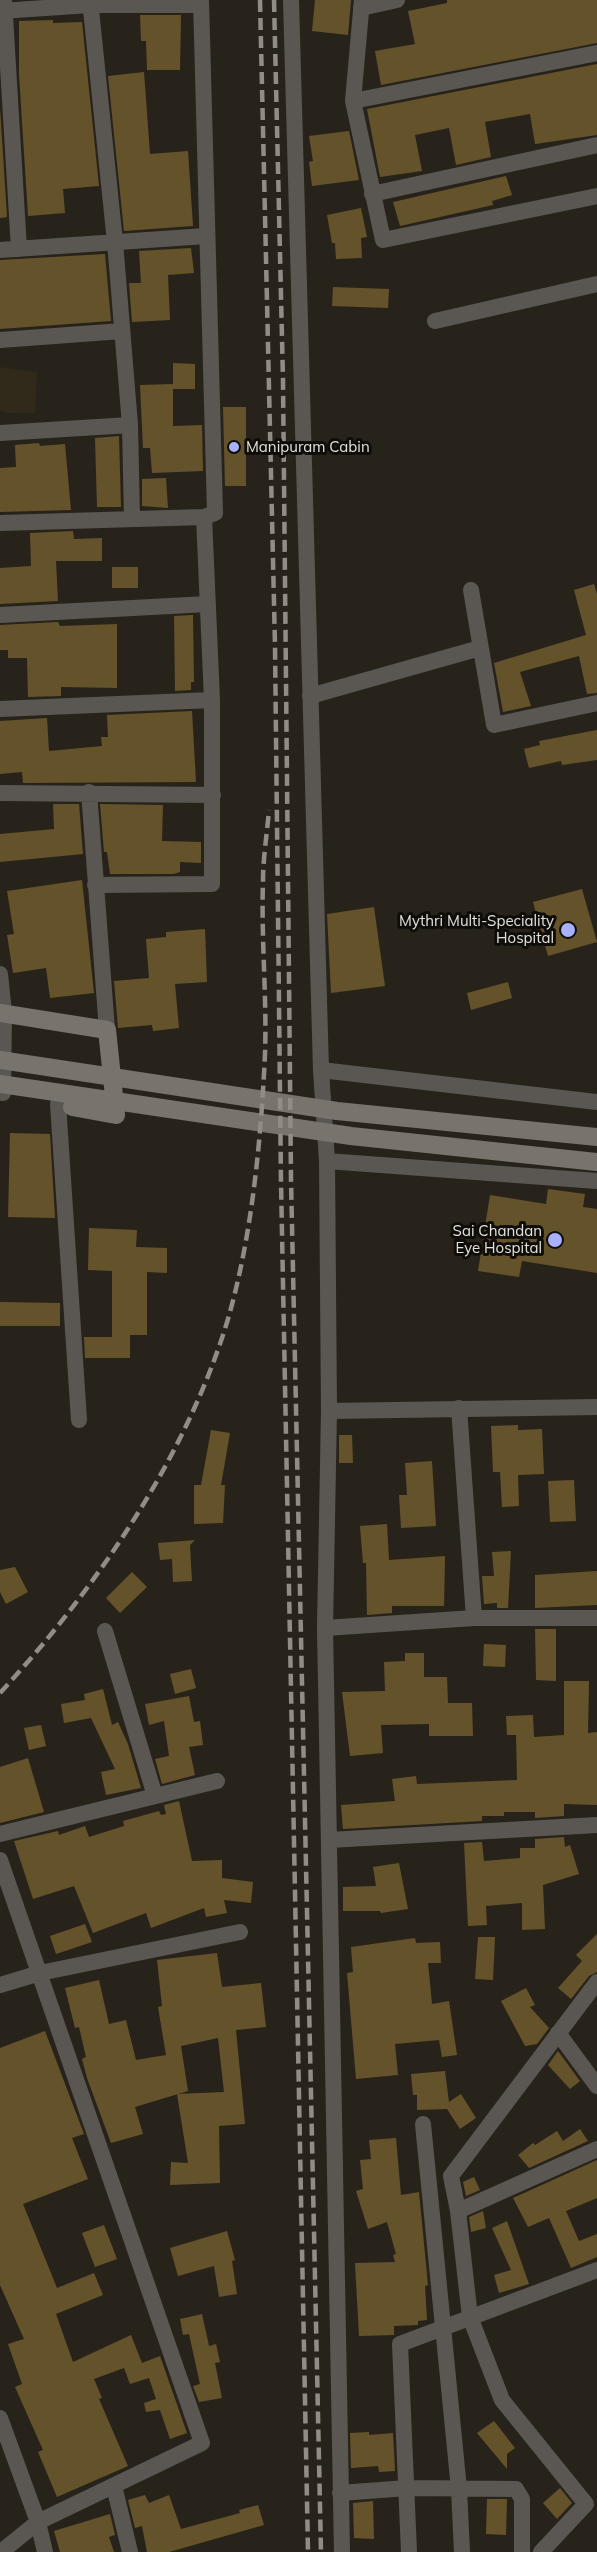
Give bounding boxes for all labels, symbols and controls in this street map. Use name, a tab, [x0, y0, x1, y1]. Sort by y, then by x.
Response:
place label: Manipuram Cabin	[246, 438, 370, 456]
marker: Manipuram Cabin	[227, 440, 241, 454]
place label: Mythri Multi-Speciality Hospital	[399, 912, 554, 947]
marker: Mythri Multi-Speciality Hospital	[559, 921, 577, 939]
place label: Sai Chandan Eye Hospital	[453, 1222, 542, 1257]
marker: Sai Chandan Eye Hospital	[546, 1231, 564, 1249]

